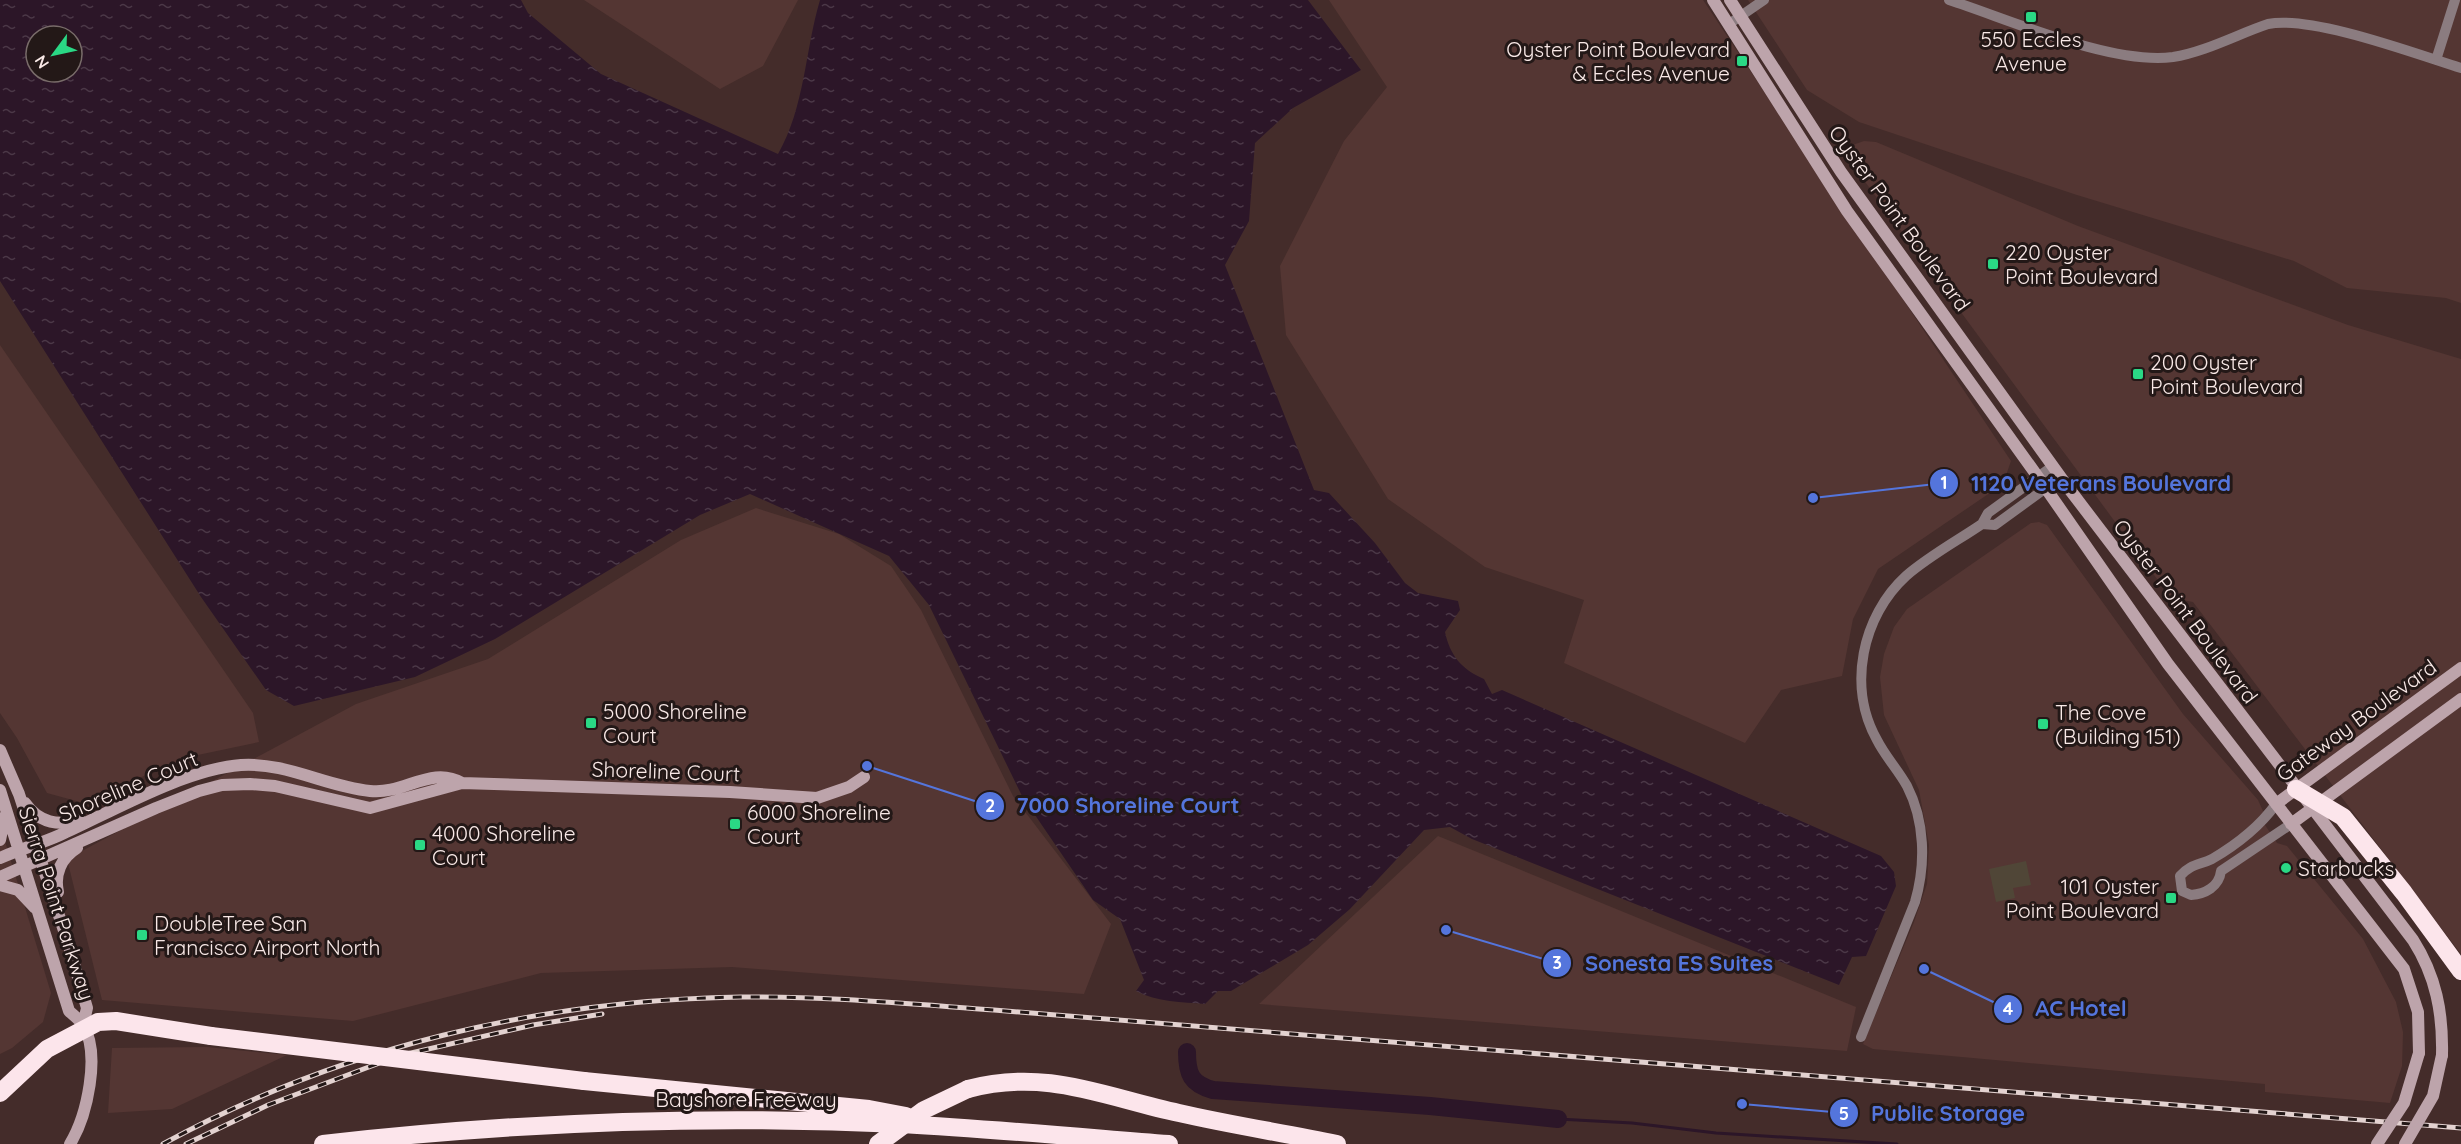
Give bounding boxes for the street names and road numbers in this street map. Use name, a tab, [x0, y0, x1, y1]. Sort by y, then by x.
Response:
street label: Oyster Point Boulevard	[1824, 120, 1976, 316]
street label: Oyster Point Boulevard	[2108, 514, 2264, 708]
street label: Gateway Boulevard	[2271, 653, 2441, 787]
street label: Shoreline Court	[55, 745, 201, 827]
street label: Shoreline Court	[591, 755, 741, 787]
street label: Sierra Point Parkway	[13, 803, 101, 1003]
street label: Bayshore Freeway	[655, 1086, 837, 1112]

